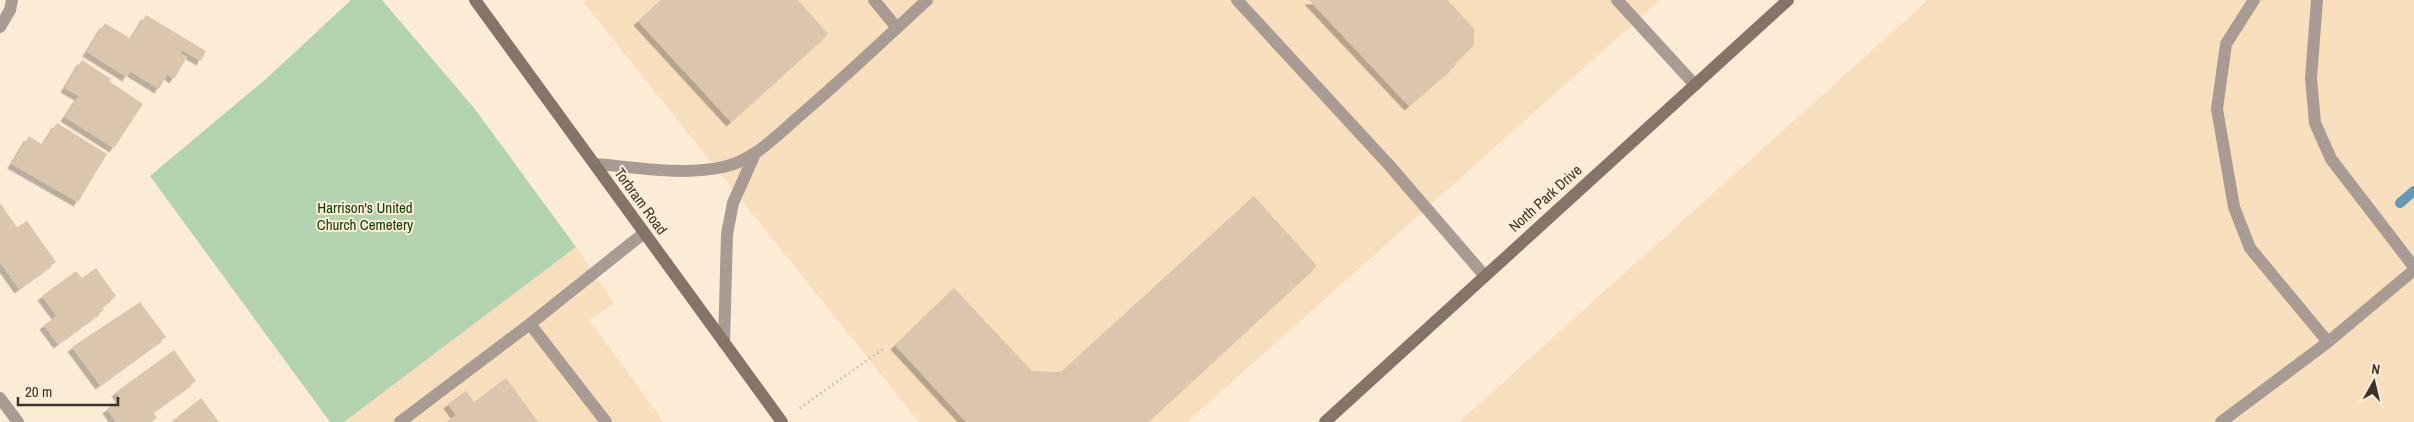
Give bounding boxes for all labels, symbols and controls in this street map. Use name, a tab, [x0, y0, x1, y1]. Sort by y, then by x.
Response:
street label: North Park Drive	[1504, 159, 1586, 236]
street label: Torbram Road	[610, 163, 672, 239]
park label: Harrison's United Church Cemetery	[317, 197, 414, 235]
north arrow	[2349, 357, 2399, 407]
text: N	[2370, 360, 2381, 379]
scale bar	[18, 374, 118, 406]
text: 20 m	[25, 381, 52, 402]

